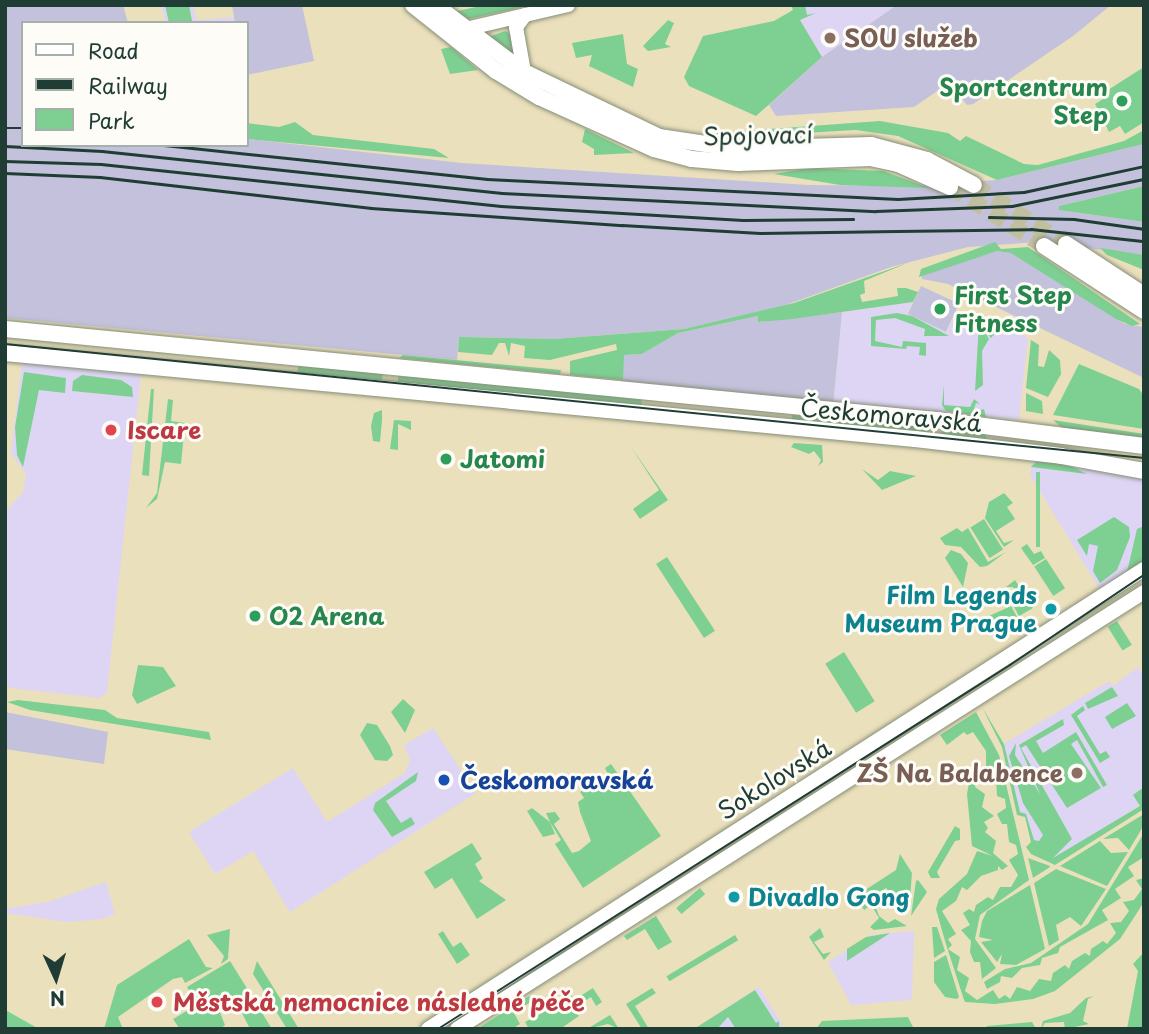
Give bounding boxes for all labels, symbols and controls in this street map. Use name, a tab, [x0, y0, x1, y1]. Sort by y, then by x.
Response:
legend	[21, 21, 248, 147]
place label: SOU služeb	[844, 24, 978, 52]
marker: SOU služeb	[822, 30, 838, 46]
text: Road	[88, 34, 139, 66]
text: Railway	[88, 69, 168, 101]
place label: Sportcentrum Step	[939, 73, 1108, 129]
marker: Sportcentrum Step	[1114, 93, 1130, 109]
text: Park	[88, 104, 135, 136]
street label: Spojovací	[703, 120, 813, 150]
place label: First Step Fitness	[954, 281, 1071, 337]
marker: First Step Fitness	[932, 301, 948, 317]
street label: Českomoravská	[799, 393, 983, 437]
place label: Iscare	[127, 416, 201, 444]
marker: Iscare	[101, 420, 121, 440]
place label: Jatomi	[460, 445, 545, 473]
marker: Jatomi	[438, 451, 454, 467]
place label: Film Legends Museum Prague	[845, 581, 1037, 637]
marker: Film Legends Museum Prague	[1043, 601, 1059, 617]
place label: O2 Arena	[269, 602, 386, 630]
marker: O2 Arena	[247, 608, 263, 624]
street label: Sokolovská	[712, 733, 836, 825]
place label: ZŠ Na Balabence	[858, 759, 1063, 787]
marker: ZŠ Na Balabence	[1069, 765, 1085, 781]
place label: Českomoravská	[460, 766, 653, 794]
marker: Českomoravská	[434, 770, 454, 790]
place label: Divadlo Gong	[748, 883, 911, 911]
marker: Divadlo Gong	[726, 889, 742, 905]
north arrow	[21, 943, 91, 1013]
text: N	[49, 984, 66, 1013]
place label: Městská nemocnice následné péče	[173, 988, 586, 1016]
marker: Městská nemocnice následné péče	[147, 992, 167, 1012]

